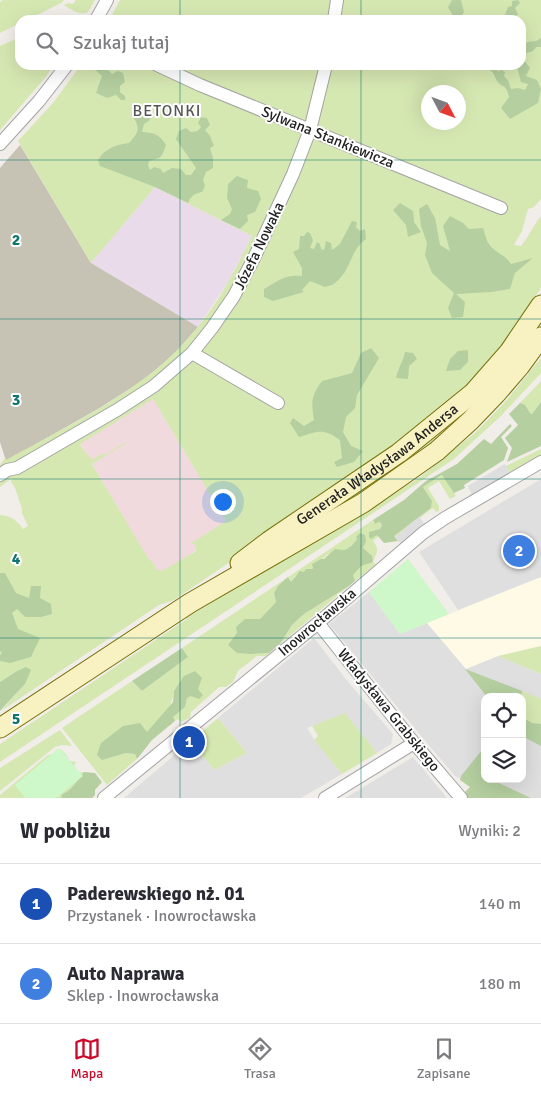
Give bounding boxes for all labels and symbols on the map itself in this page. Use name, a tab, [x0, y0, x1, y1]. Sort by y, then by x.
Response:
north arrow	[421, 85, 466, 130]
district label: BETONKI	[133, 101, 201, 121]
street label: Sylwana Stankiewicza	[259, 102, 397, 172]
street label: Józefa Nowaka	[230, 199, 288, 293]
text: 2	[12, 230, 20, 250]
text: 3	[12, 390, 20, 410]
street label: Generała Władysława Andersa	[293, 400, 462, 529]
your location	[210, 489, 236, 515]
pin: 2	[503, 532, 535, 570]
text: 4	[12, 549, 21, 569]
street label: Inowrocławska	[274, 584, 360, 660]
street label: Władysława Grabskiego	[334, 645, 444, 775]
text: 5	[12, 709, 20, 729]
pin: 1	[173, 723, 205, 761]

